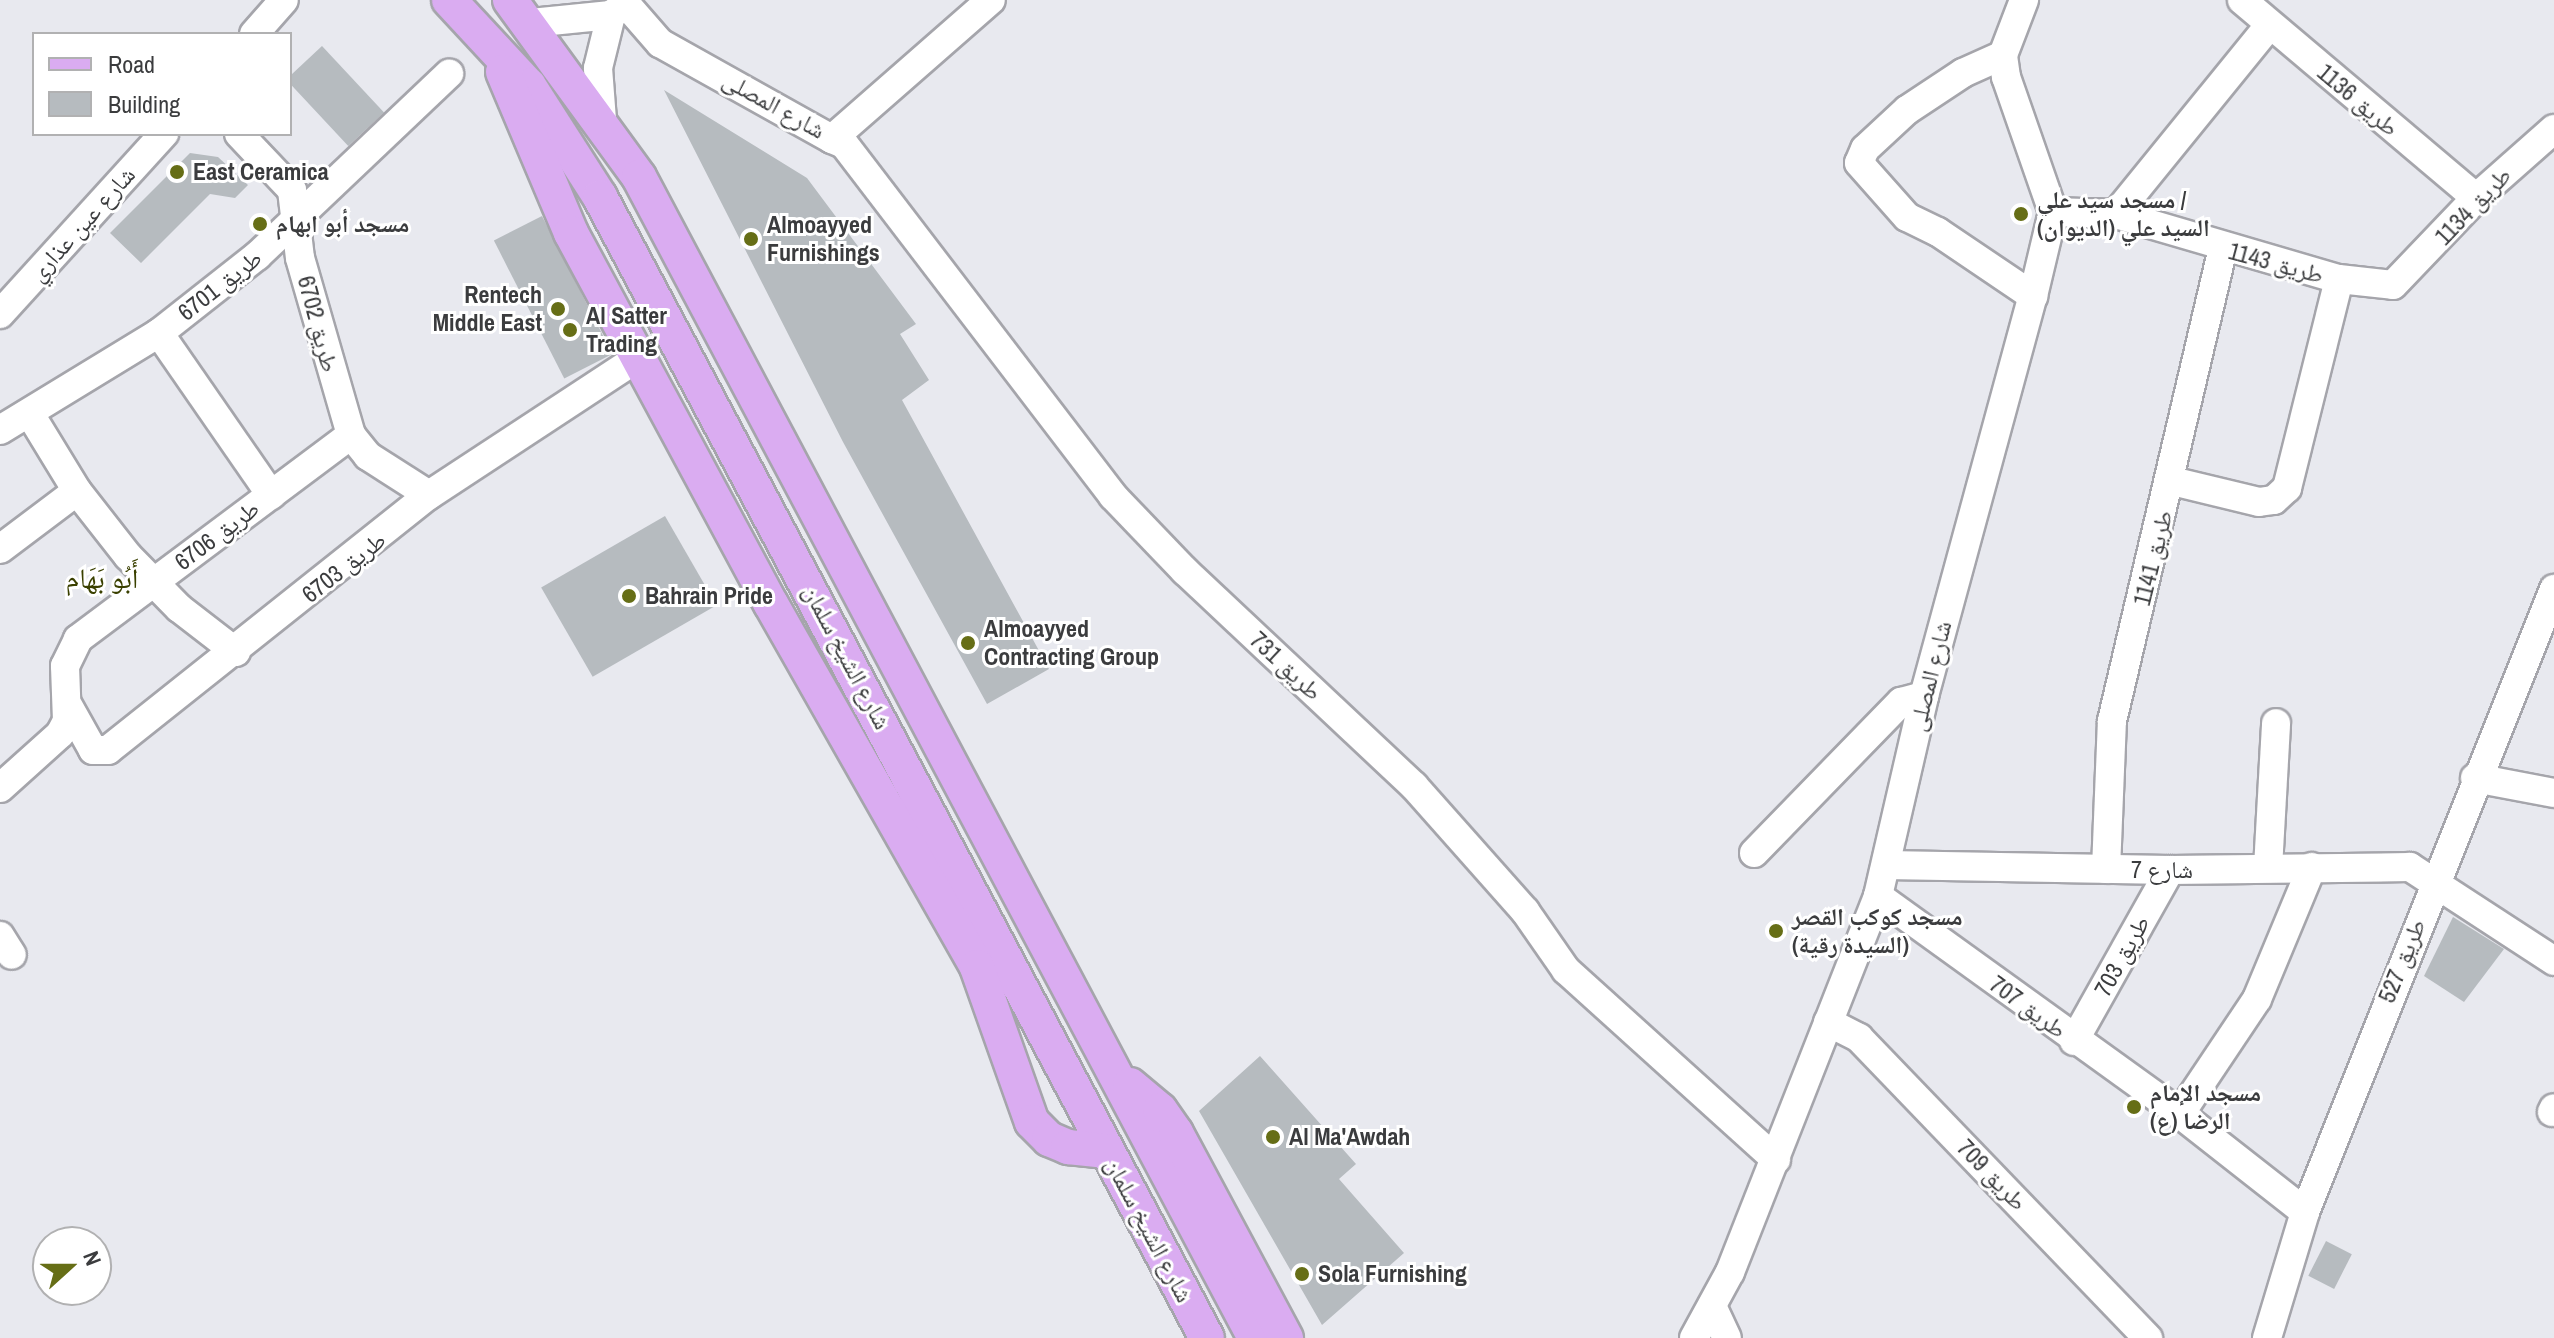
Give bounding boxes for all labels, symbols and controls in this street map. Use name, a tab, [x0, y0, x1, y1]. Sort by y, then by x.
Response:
legend	[32, 32, 292, 136]
text: Road	[108, 48, 155, 80]
street label: طريق 1136	[2312, 58, 2404, 142]
street label: شارع المصلى	[718, 65, 830, 145]
text: Building	[108, 88, 180, 120]
place label: East Ceramica	[193, 158, 329, 186]
street label: شارع عين عذاري	[23, 161, 141, 287]
street label: طريق 1134	[2429, 161, 2517, 251]
marker: East Ceramica	[168, 163, 186, 181]
place label: مسجد سيد علي / السيد علي (الديوان)	[2037, 186, 2210, 242]
marker: مسجد سيد علي / السيد علي (الديوان)	[2012, 205, 2030, 223]
place label: مسجد أبو ابهام	[276, 210, 409, 238]
place label: Almoayyed Furnishings	[767, 211, 880, 267]
marker: مسجد أبو ابهام	[251, 215, 269, 233]
marker: Almoayyed Furnishings	[742, 230, 760, 248]
street label: طريق 1143	[2225, 237, 2327, 289]
street label: طريق 6701	[172, 243, 268, 327]
street label: طريق 6702	[291, 273, 345, 375]
place label: Rentech Middle East	[433, 281, 542, 337]
marker: Rentech Middle East	[549, 300, 567, 318]
place label: Al Satter Trading	[586, 302, 667, 358]
marker: Al Satter Trading	[561, 321, 579, 339]
street label: طريق 6706	[169, 494, 265, 576]
street label: طريق 1141	[2127, 507, 2179, 609]
street label: طريق 6703	[296, 525, 392, 609]
district label: أَبُو بَهَام	[66, 561, 138, 595]
street label: شارع الشيخ سلمان	[797, 580, 897, 734]
place label: Bahrain Pride	[645, 582, 773, 610]
marker: Bahrain Pride	[620, 587, 638, 605]
place label: Almoayyed Contracting Group	[984, 615, 1159, 671]
street label: شارع المصلى	[1902, 618, 1958, 734]
street label: طريق 731	[1244, 626, 1328, 706]
marker: Almoayyed Contracting Group	[959, 634, 977, 652]
street label: شارع 7	[2131, 856, 2193, 884]
place label: مسجد كوكب القصر (السيدة رقية)	[1792, 903, 1963, 959]
street label: طريق 703	[2088, 911, 2156, 1001]
street label: طريق 527	[2372, 915, 2432, 1007]
marker: مسجد كوكب القصر (السيدة رقية)	[1767, 922, 1785, 940]
street label: طريق 707	[1984, 970, 2072, 1044]
place label: مسجد الإمام الرضا (ع)	[2150, 1079, 2261, 1135]
marker: مسجد الإمام الرضا (ع)	[2125, 1098, 2143, 1116]
place label: Al Ma'Awdah	[1289, 1123, 1410, 1151]
marker: Al Ma'Awdah	[1264, 1128, 1282, 1146]
street label: طريق 709	[1951, 1134, 2033, 1216]
street label: شارع الشيخ سلمان	[1099, 1153, 1199, 1307]
north arrow	[32, 1226, 112, 1306]
text: N	[76, 1247, 109, 1270]
place label: Sola Furnishing	[1318, 1260, 1467, 1288]
marker: Sola Furnishing	[1293, 1265, 1311, 1283]

